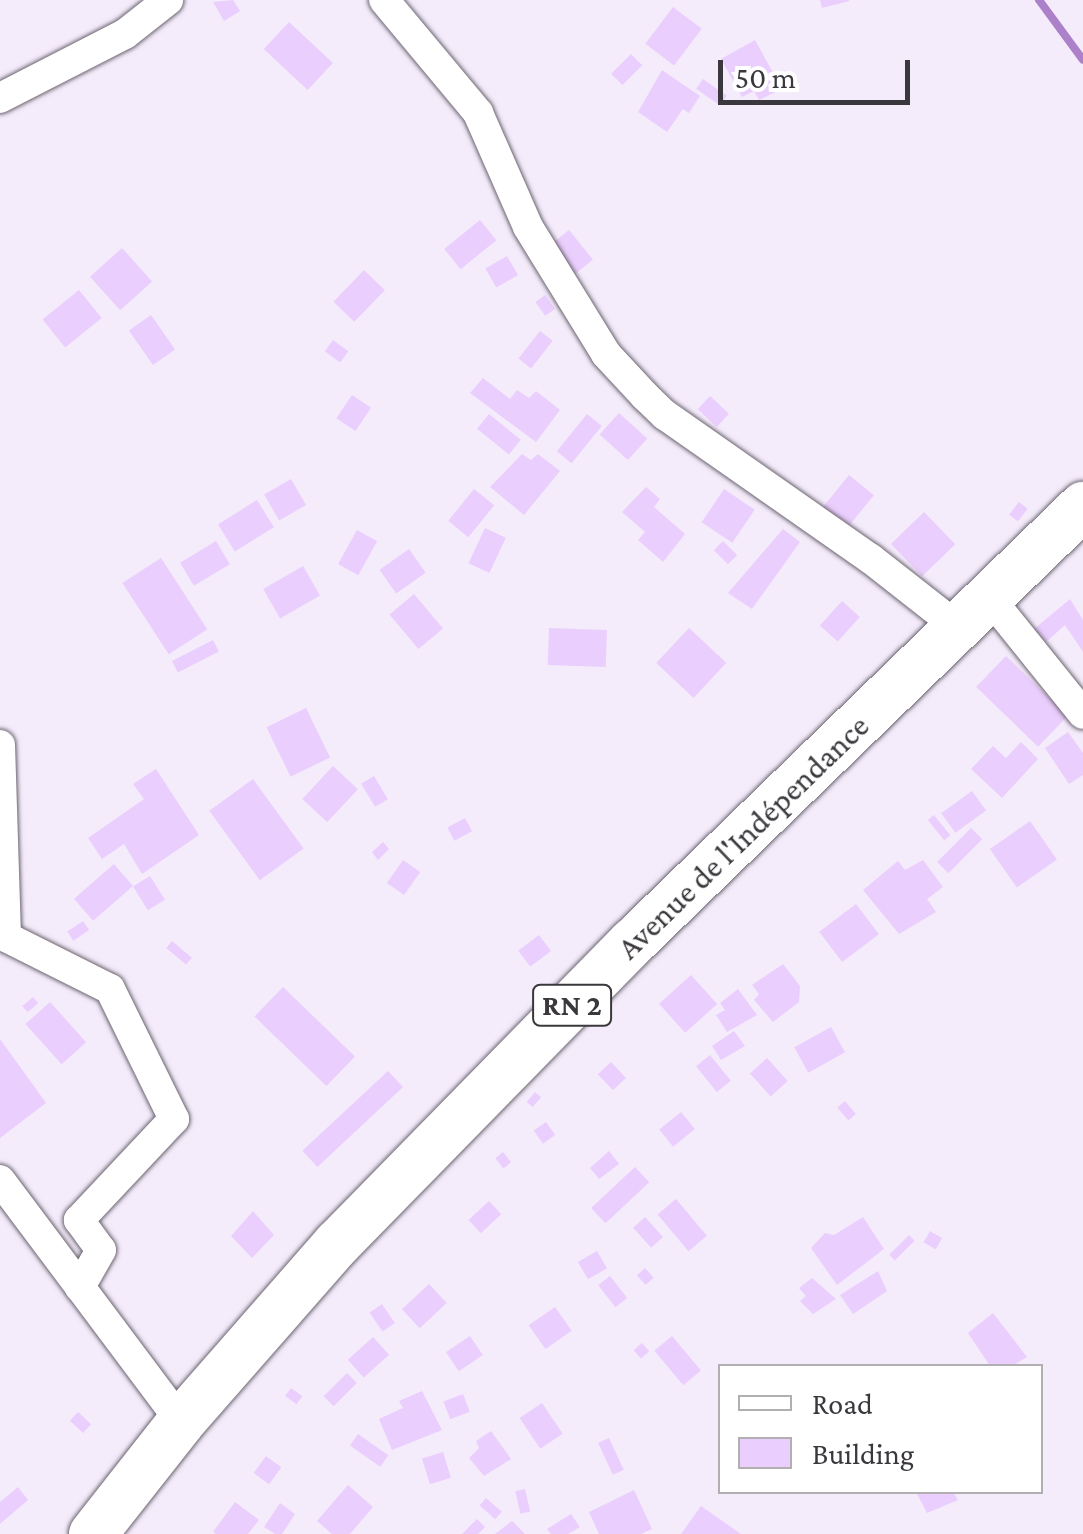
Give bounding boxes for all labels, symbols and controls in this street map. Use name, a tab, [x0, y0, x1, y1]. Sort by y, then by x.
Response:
scale bar	[723, 40, 916, 102]
text: 50 m	[735, 61, 796, 94]
street label: Avenue de l'Indépendance	[609, 707, 877, 967]
road number: RN 2	[532, 980, 612, 1030]
legend	[718, 1364, 1043, 1494]
text: Road	[812, 1387, 873, 1420]
text: Building	[812, 1437, 914, 1470]

